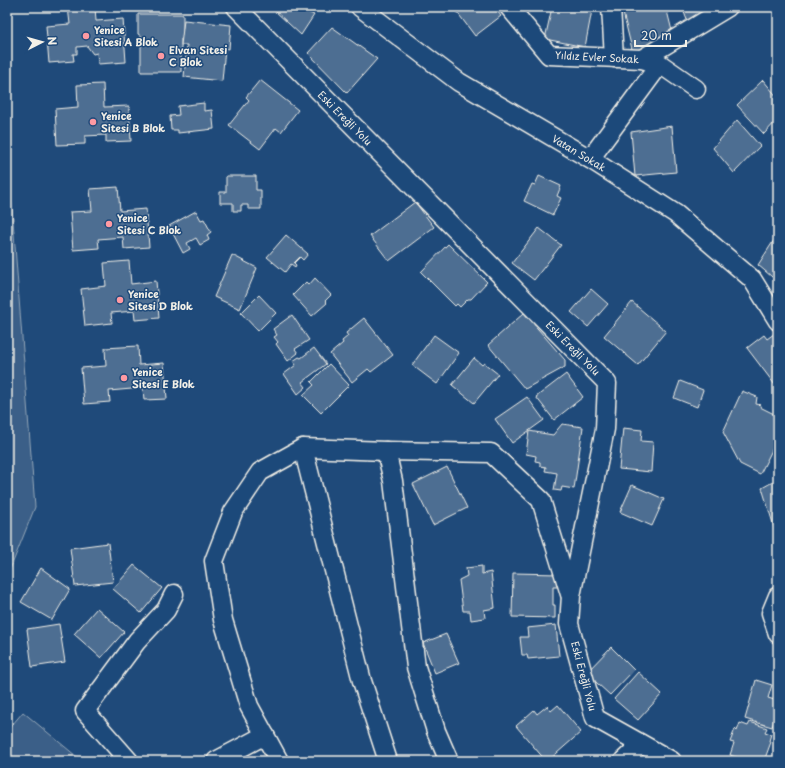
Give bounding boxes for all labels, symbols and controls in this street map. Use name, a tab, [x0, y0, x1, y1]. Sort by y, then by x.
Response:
north arrow	[22, 22, 62, 62]
place label: Yenice Sitesi A Blok	[94, 22, 158, 49]
scale bar	[635, 22, 686, 48]
text: 20 m	[641, 26, 672, 44]
marker: Yenice Sitesi A Blok	[81, 31, 91, 41]
text: N	[44, 36, 61, 46]
place label: Elvan Sitesi C Blok	[169, 42, 227, 69]
street label: Yıldız Evler Sokak	[555, 47, 640, 66]
marker: Elvan Sitesi C Blok	[156, 51, 166, 61]
street label: Eski Ereğli Yolu	[315, 87, 376, 148]
place label: Yenice Sitesi B Blok	[101, 108, 165, 135]
marker: Yenice Sitesi B Blok	[88, 117, 98, 127]
street label: Vatan Sokak	[549, 130, 609, 175]
place label: Yenice Sitesi C Blok	[117, 210, 181, 237]
marker: Yenice Sitesi C Blok	[104, 219, 114, 229]
place label: Yenice Sitesi D Blok	[128, 286, 193, 313]
marker: Yenice Sitesi D Blok	[115, 295, 125, 305]
street label: Eski Ereğli Yolu	[543, 317, 604, 378]
place label: Yenice Sitesi E Blok	[132, 364, 195, 391]
marker: Yenice Sitesi E Blok	[119, 373, 129, 383]
street label: Eski Ereğli Yolu	[568, 639, 601, 712]

